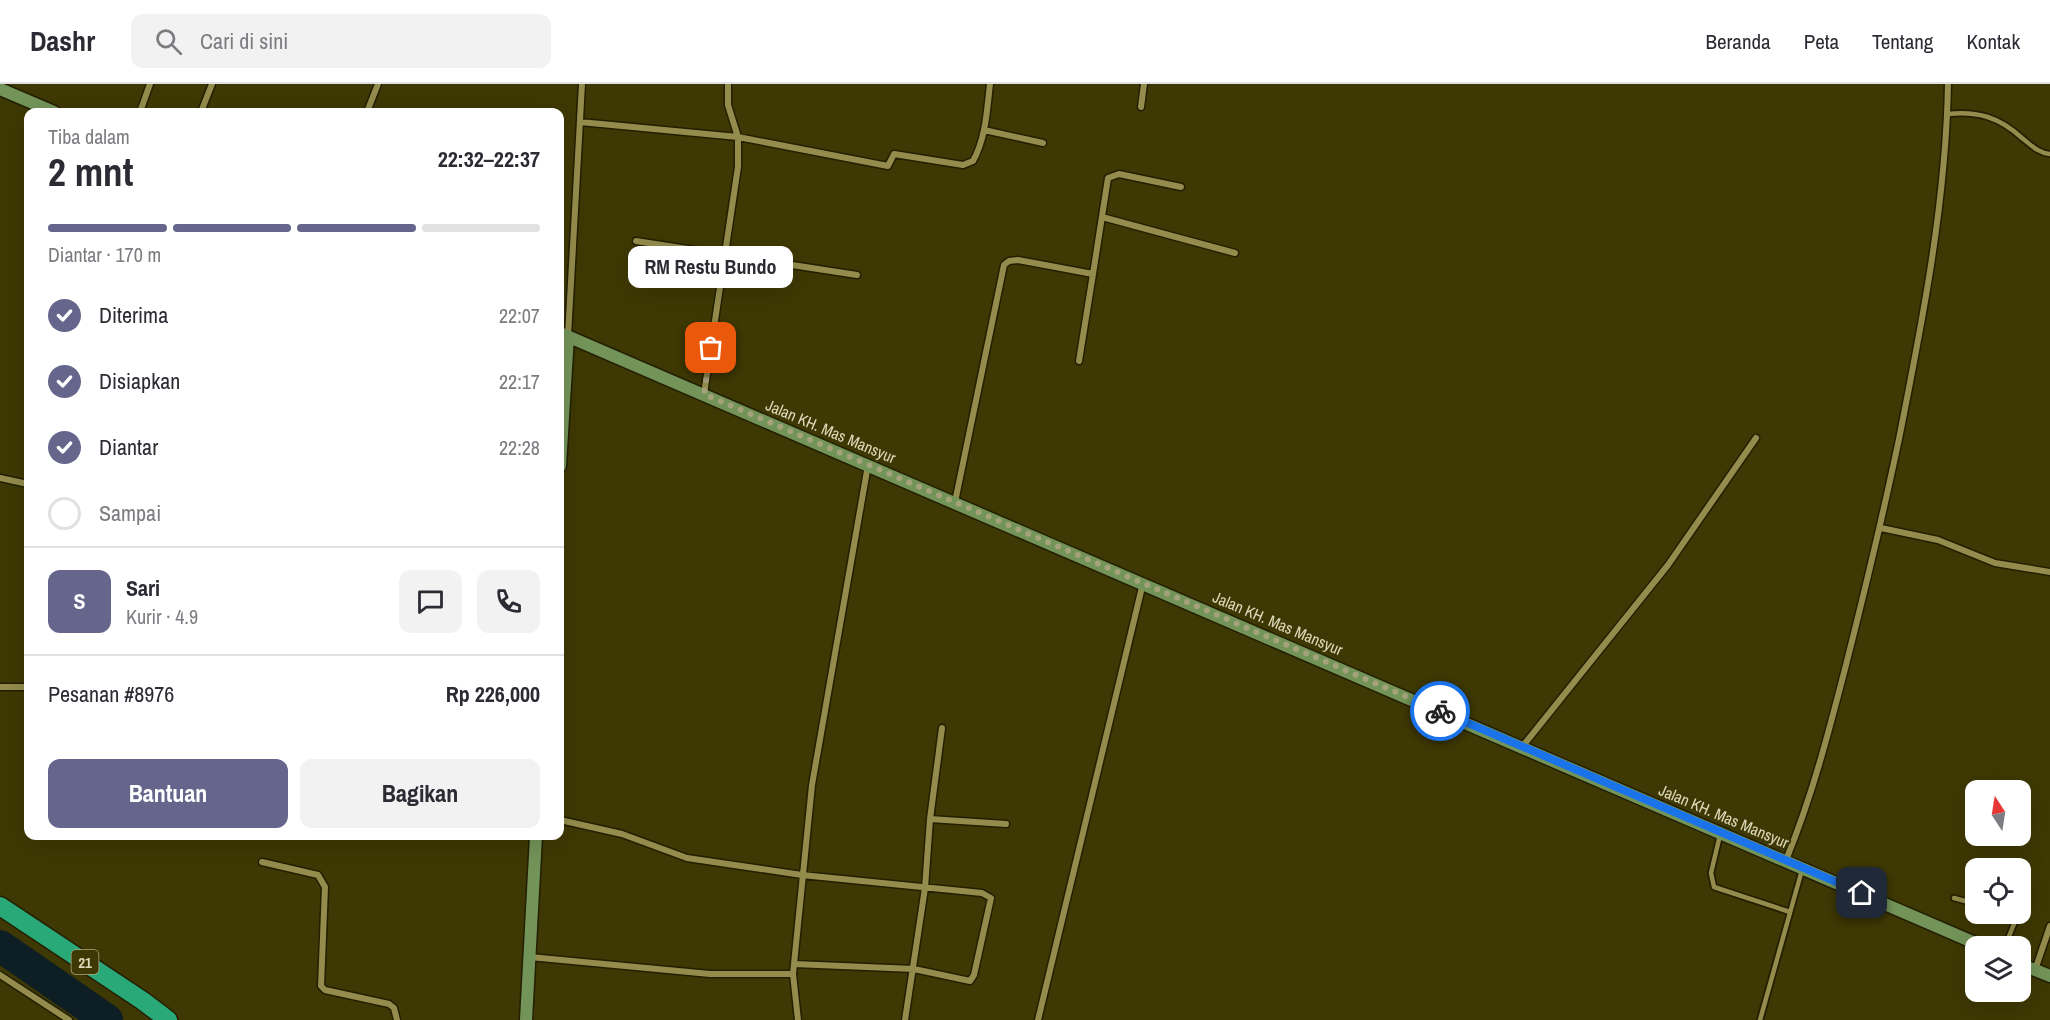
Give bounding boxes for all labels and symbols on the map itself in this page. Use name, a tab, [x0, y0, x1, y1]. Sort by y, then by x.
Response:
callout: RM Restu Bundo	[628, 246, 794, 288]
pin	[685, 322, 736, 373]
street label: Jalan KH. Mas Mansyur	[763, 394, 900, 469]
street label: Jalan KH. Mas Mansyur	[1210, 586, 1347, 661]
courier	[1410, 681, 1470, 741]
street label: Jalan KH. Mas Mansyur	[1656, 779, 1793, 854]
north arrow	[1965, 780, 2031, 846]
pin	[1836, 867, 1887, 918]
road number: 21	[72, 950, 98, 974]

